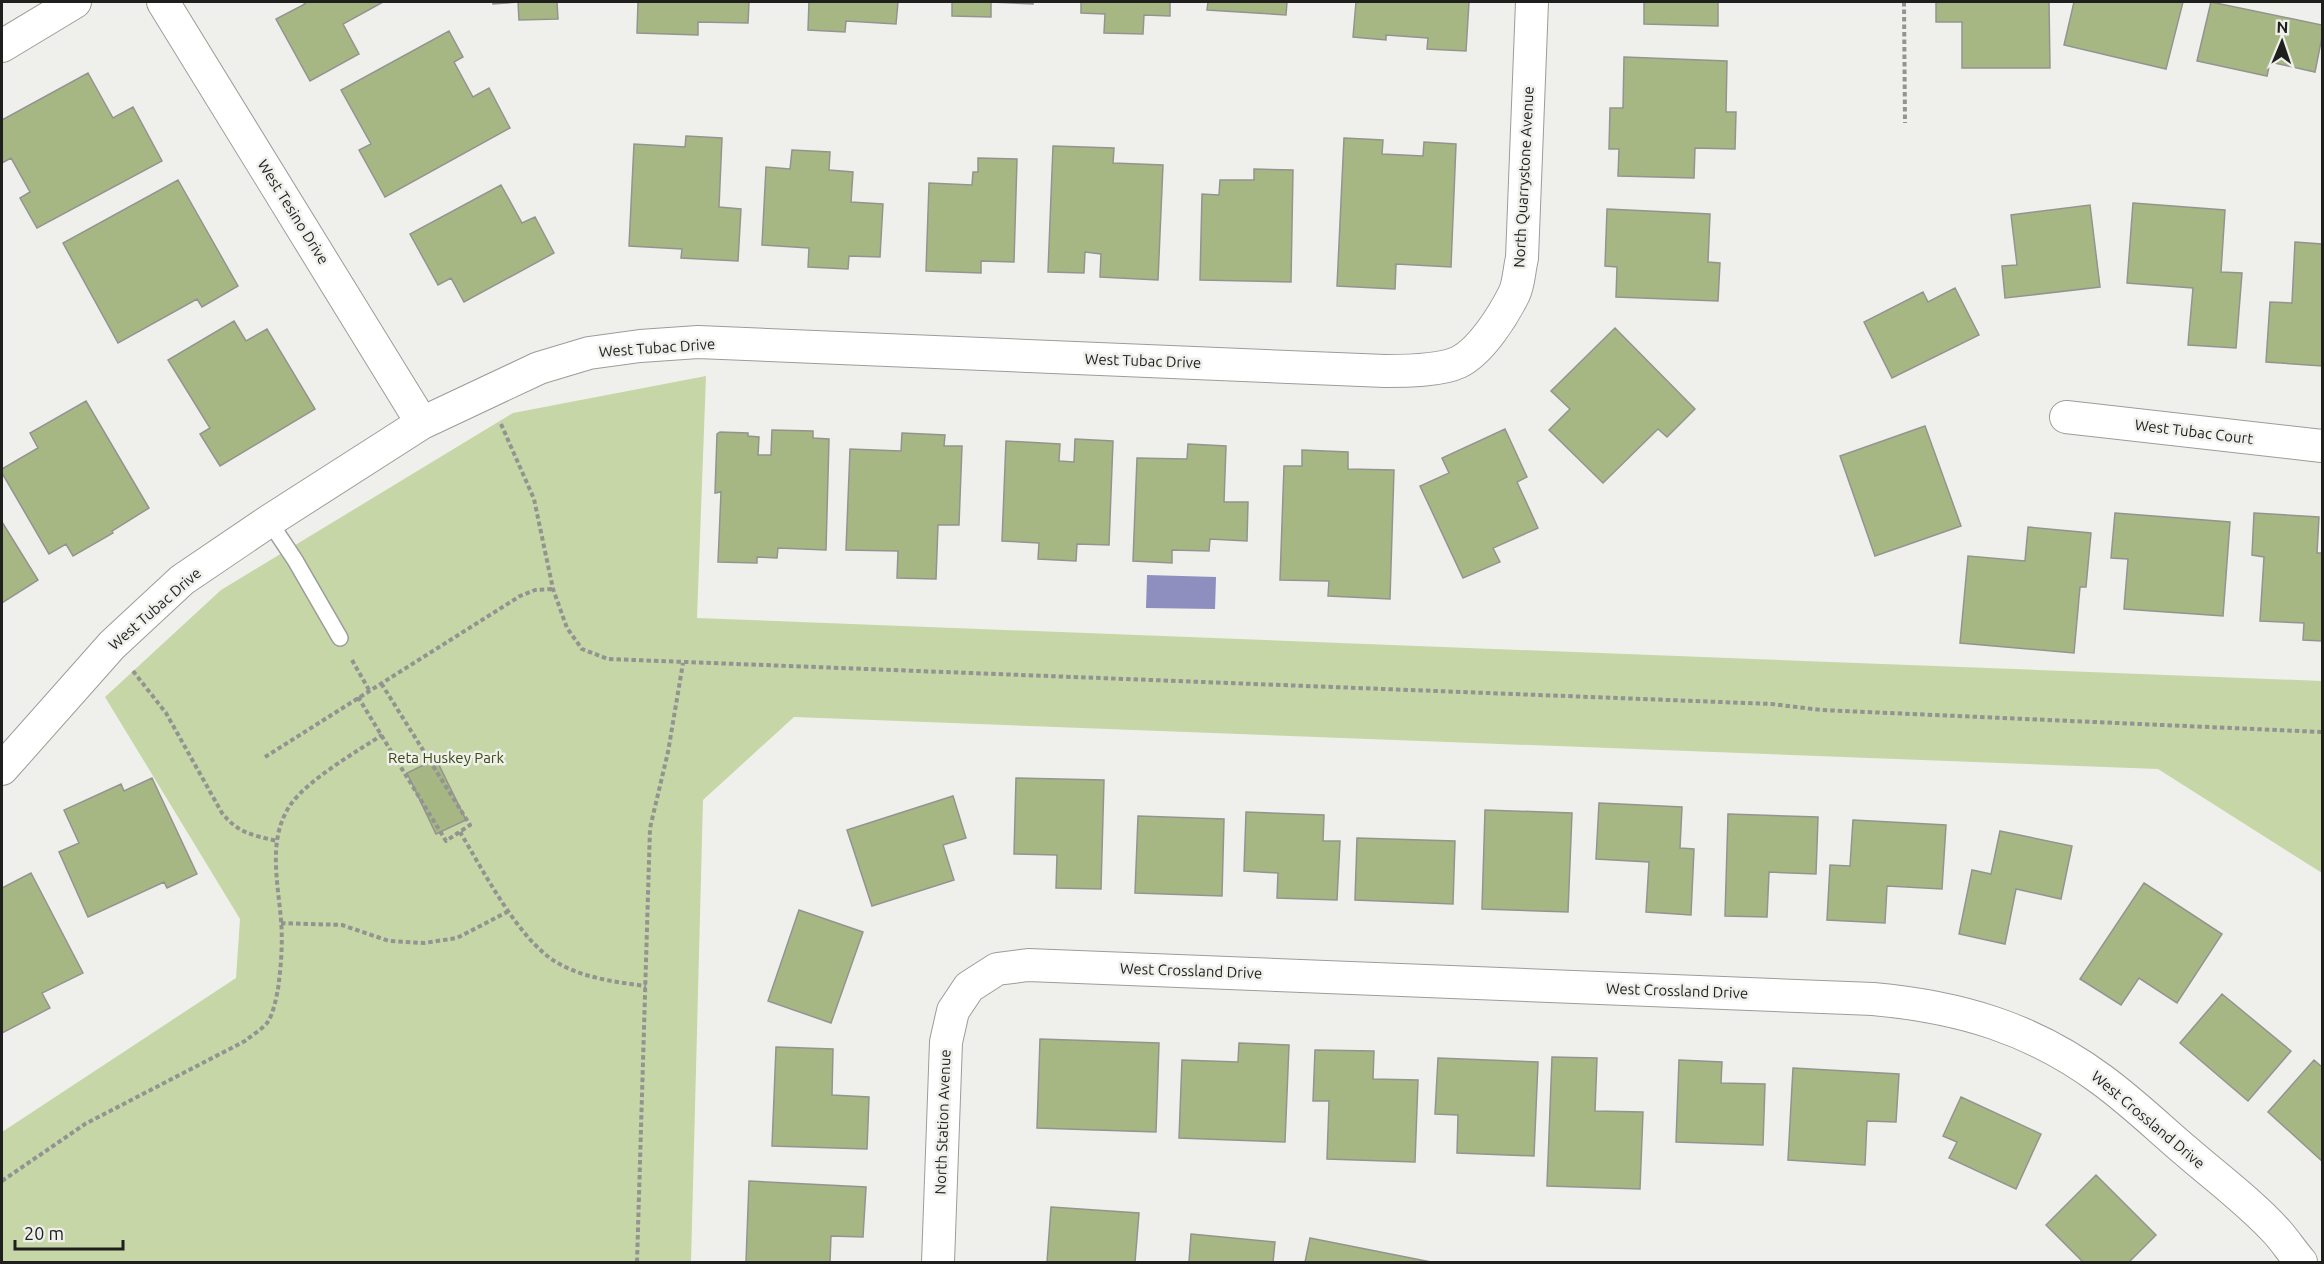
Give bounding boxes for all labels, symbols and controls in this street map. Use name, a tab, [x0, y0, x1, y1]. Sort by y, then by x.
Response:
north arrow	[2252, 12, 2312, 72]
text: N	[2276, 18, 2289, 36]
street label: North Quarrystone Avenue	[1510, 86, 1537, 268]
street label: West Tesino Drive	[254, 156, 332, 267]
street label: West Tubac Drive	[598, 335, 716, 360]
street label: West Tubac Drive	[1084, 350, 1202, 371]
street label: West Tubac Court	[2134, 416, 2254, 447]
street label: West Tubac Drive	[105, 564, 204, 653]
park label: Reta Huskey Park	[388, 749, 505, 766]
street label: West Crossland Drive	[1120, 960, 1262, 981]
street label: West Crossland Drive	[1606, 980, 1748, 1001]
street label: North Station Avenue	[931, 1049, 954, 1195]
street label: West Crossland Drive	[2088, 1067, 2208, 1172]
scale bar	[15, 1213, 123, 1251]
text: 20 m	[24, 1223, 64, 1243]

